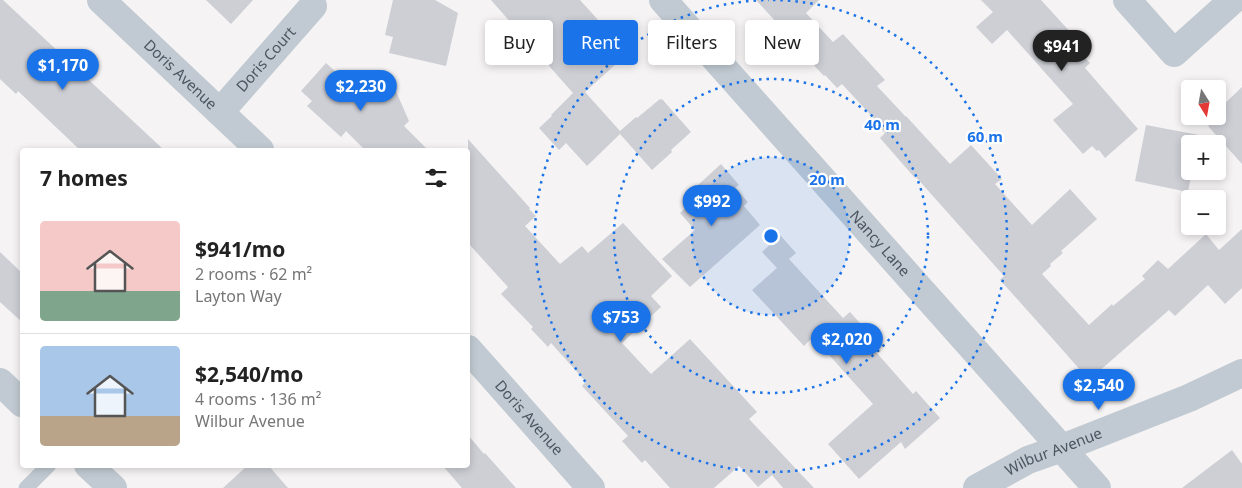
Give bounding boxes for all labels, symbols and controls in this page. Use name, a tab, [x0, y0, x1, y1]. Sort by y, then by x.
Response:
chip: Buy	[485, 20, 553, 65]
chip: Rent	[563, 20, 638, 65]
chip: Filters	[648, 20, 735, 65]
chip: New	[745, 20, 819, 65]
street label: Doris Court	[231, 21, 300, 96]
pin: $941	[1032, 30, 1092, 72]
street label: Doris Avenue	[140, 35, 222, 114]
text: $941	[1044, 35, 1080, 57]
pin: $1,170	[22, 48, 104, 91]
text: $1,170	[38, 54, 88, 76]
pin: $2,230	[320, 70, 402, 112]
text: $2,230	[336, 75, 386, 97]
north arrow	[1181, 80, 1226, 125]
map controls	[1181, 80, 1226, 235]
text: 40 m	[864, 114, 900, 134]
text: 60 m	[967, 126, 1003, 146]
button: +	[1181, 135, 1226, 180]
text: 7 homes	[40, 164, 128, 192]
icon: filters	[422, 164, 450, 192]
text: 20 m	[809, 169, 845, 189]
pin: $992	[682, 184, 742, 227]
text: $992	[694, 190, 730, 212]
button: −	[1181, 190, 1226, 235]
street label: Nancy Lane	[846, 206, 915, 280]
centre of rings	[762, 227, 780, 245]
text: $941/mo	[195, 235, 285, 263]
icon: home	[80, 241, 140, 301]
text: 2 rooms · 62 m²	[195, 263, 312, 285]
text: Layton Way	[195, 285, 282, 307]
pin: $753	[591, 300, 651, 343]
text: $753	[603, 306, 639, 328]
pin: $2,020	[806, 322, 888, 365]
text: $2,020	[822, 328, 872, 350]
text: $2,540/mo	[195, 360, 303, 388]
icon: home	[80, 366, 140, 426]
pin: $2,540	[1058, 368, 1140, 411]
text: $2,540	[1074, 374, 1124, 396]
street label: Doris Avenue	[491, 375, 568, 459]
text: 4 rooms · 136 m²	[195, 388, 321, 410]
text: Wilbur Avenue	[195, 410, 305, 432]
street label: Wilbur Avenue	[1001, 422, 1105, 480]

